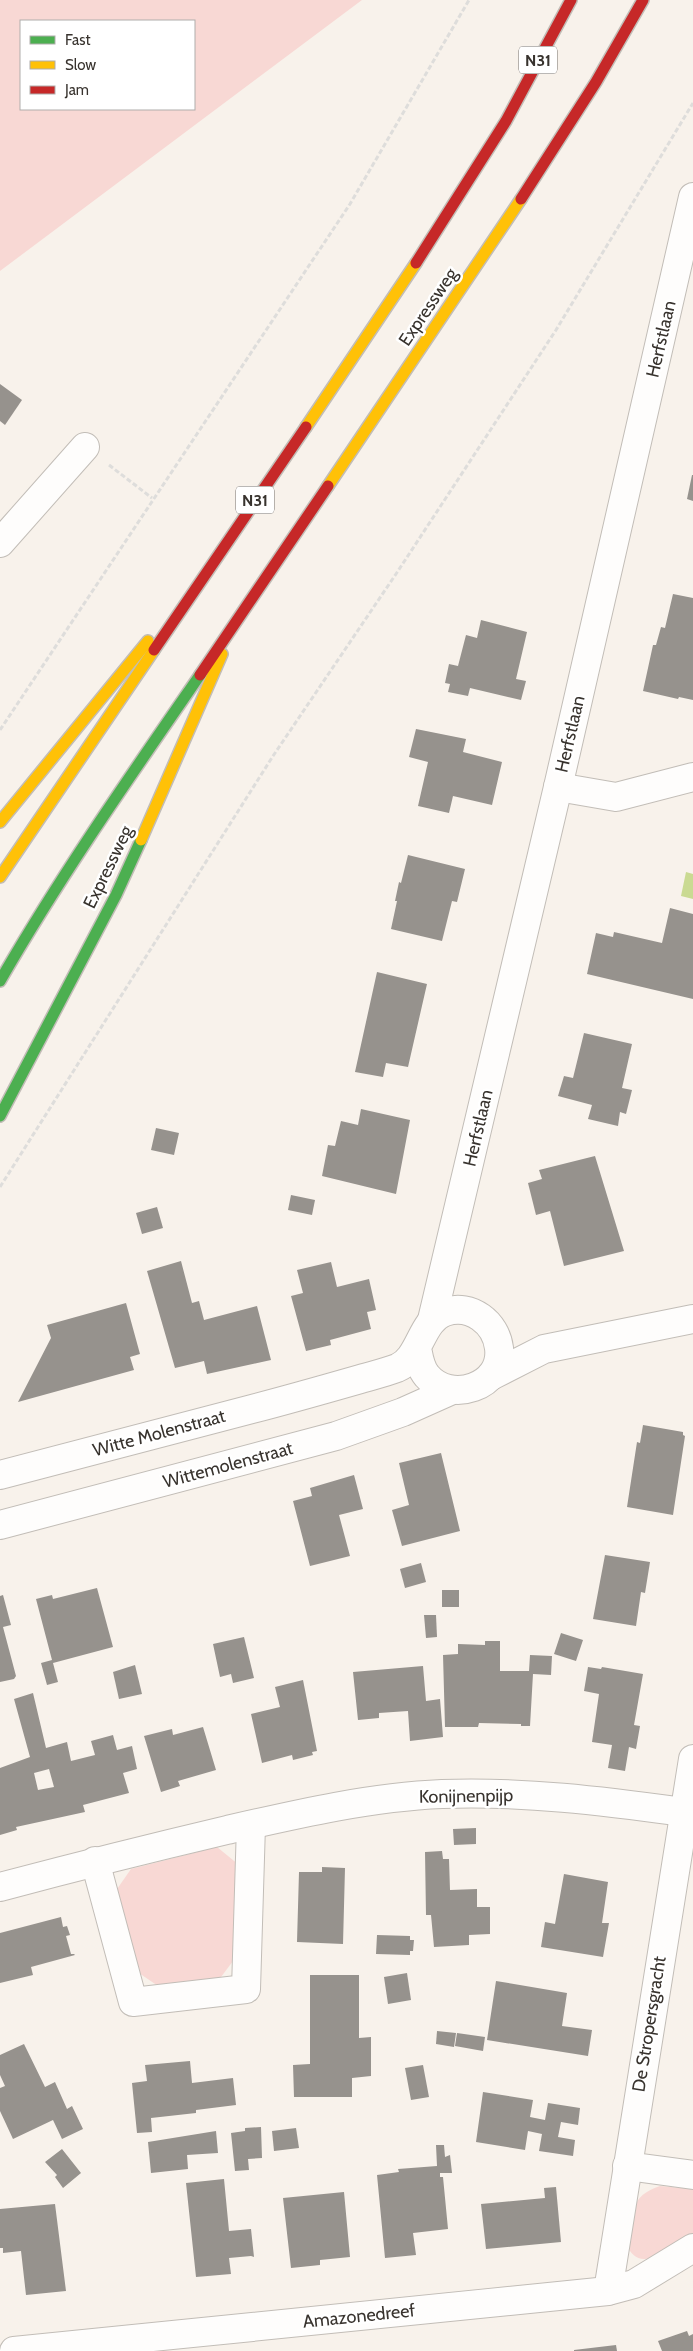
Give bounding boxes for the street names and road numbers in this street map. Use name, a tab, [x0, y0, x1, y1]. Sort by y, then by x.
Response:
road number: N31	[519, 46, 557, 74]
street label: Expressweg	[394, 263, 463, 350]
street label: Herfstlaan	[641, 298, 681, 380]
road number: N31	[236, 486, 274, 514]
street label: Herfstlaan	[550, 693, 590, 775]
street label: Expressweg	[79, 821, 138, 912]
street label: Herfstlaan	[458, 1087, 498, 1169]
street label: Witte Molenstraat	[90, 1405, 228, 1461]
street label: Wittemolenstraat	[161, 1437, 295, 1493]
street label: Konijnenpijp	[419, 1784, 513, 1808]
street label: De Stropersgracht	[627, 1954, 671, 2094]
street label: Amazonedreef	[302, 2299, 416, 2333]

